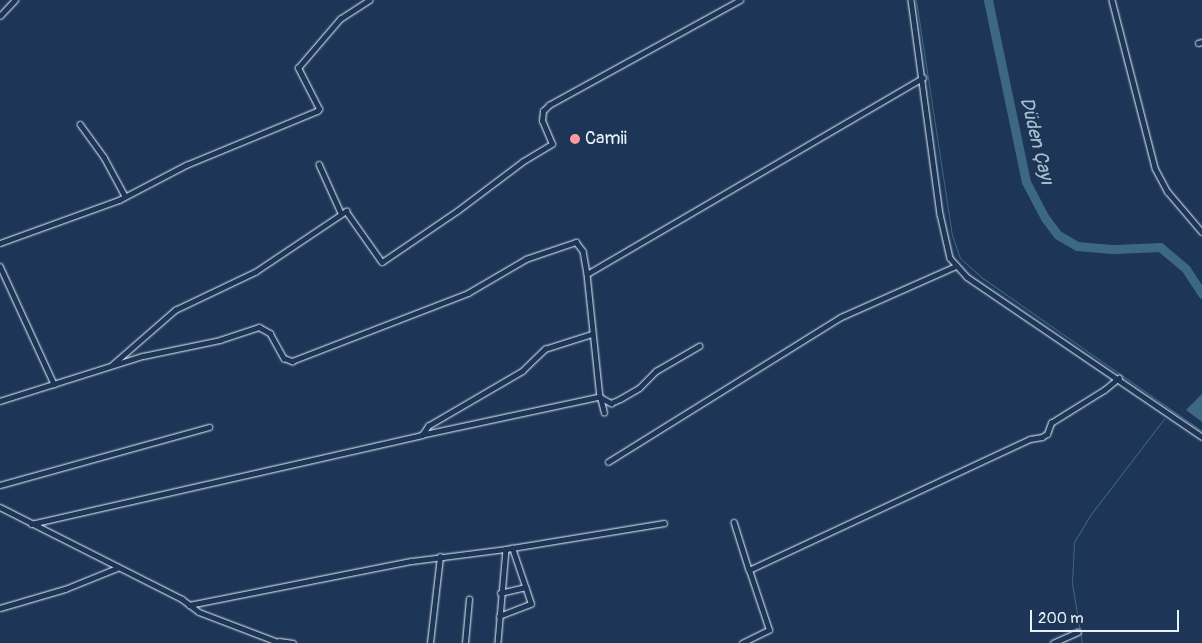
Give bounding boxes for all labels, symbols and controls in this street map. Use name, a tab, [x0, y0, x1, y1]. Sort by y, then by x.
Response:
water label: Düden Çayı	[1014, 95, 1058, 187]
place label: Camii	[585, 128, 627, 150]
marker: Camii	[569, 133, 581, 145]
scale bar	[1032, 600, 1181, 632]
text: 200 m	[1038, 609, 1083, 628]

